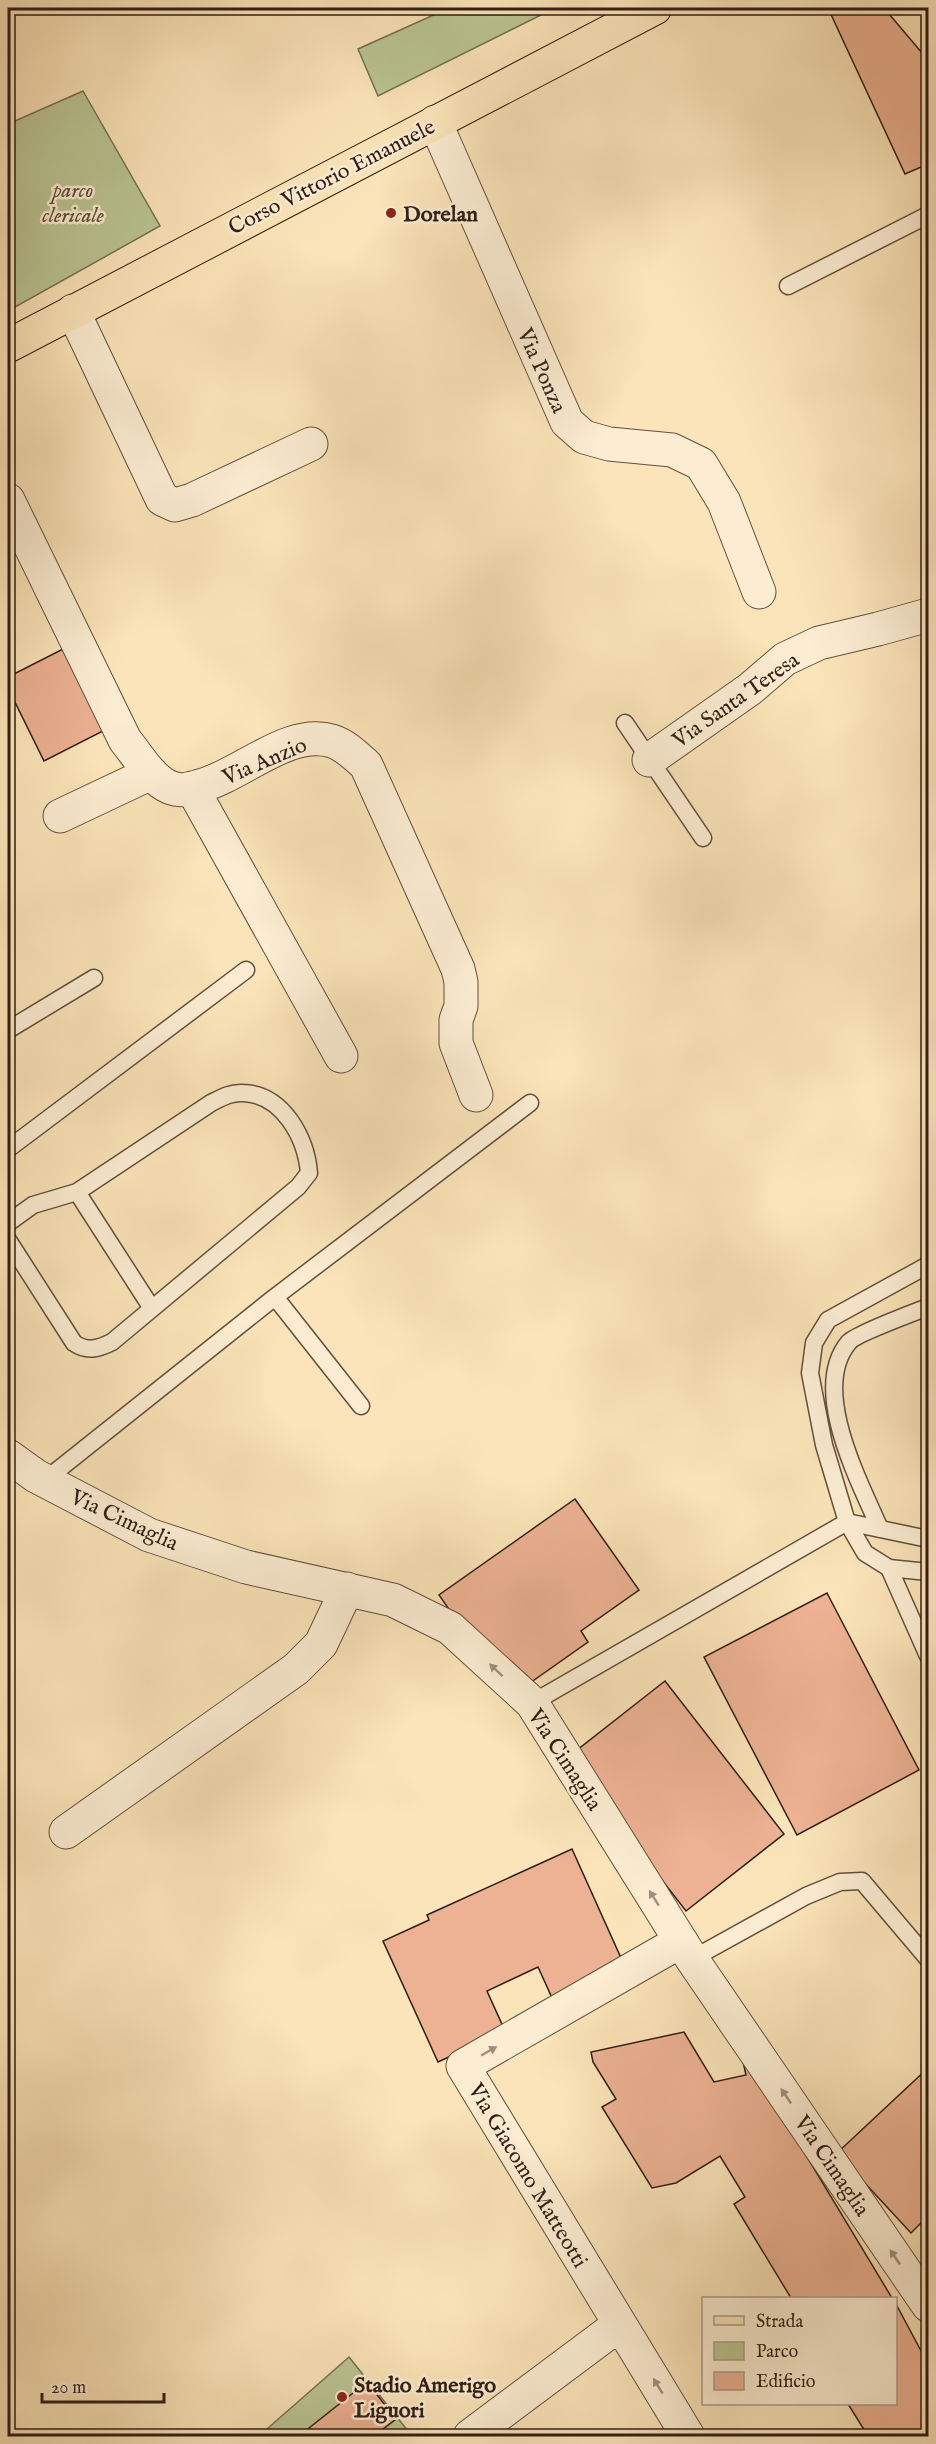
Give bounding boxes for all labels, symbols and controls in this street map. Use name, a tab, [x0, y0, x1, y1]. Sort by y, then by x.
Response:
street label: Corso Vittorio Emanuele	[224, 113, 440, 242]
park label: parco clericale	[42, 177, 105, 230]
place label: Dorelan	[403, 201, 478, 229]
marker: Dorelan	[384, 206, 398, 220]
street label: Via Ponza	[510, 323, 572, 418]
street label: Via Santa Teresa	[666, 646, 805, 755]
street label: Via Anzio	[217, 732, 311, 793]
street label: Via Cimaglia	[65, 1483, 183, 1558]
one-way arrow	[489, 1663, 504, 1677]
street label: Via Cimaglia	[520, 1703, 608, 1817]
one-way arrow	[649, 1890, 660, 1906]
one-way arrow	[481, 2046, 498, 2056]
street label: Via Giacomo Matteotti	[461, 2078, 594, 2274]
one-way arrow	[780, 2087, 791, 2104]
street label: Via Cimaglia	[787, 2109, 876, 2222]
one-way arrow	[890, 2248, 901, 2265]
legend	[702, 2297, 897, 2405]
text: Strada	[756, 2311, 803, 2334]
text: Parco	[756, 2341, 798, 2364]
scale bar	[42, 2366, 164, 2404]
text: Edificio	[756, 2371, 816, 2394]
place label: Stadio Amerigo Liguori	[354, 2372, 496, 2425]
text: 20 m	[51, 2377, 86, 2400]
one-way arrow	[652, 2378, 663, 2394]
marker: Stadio Amerigo Liguori	[335, 2390, 349, 2404]

